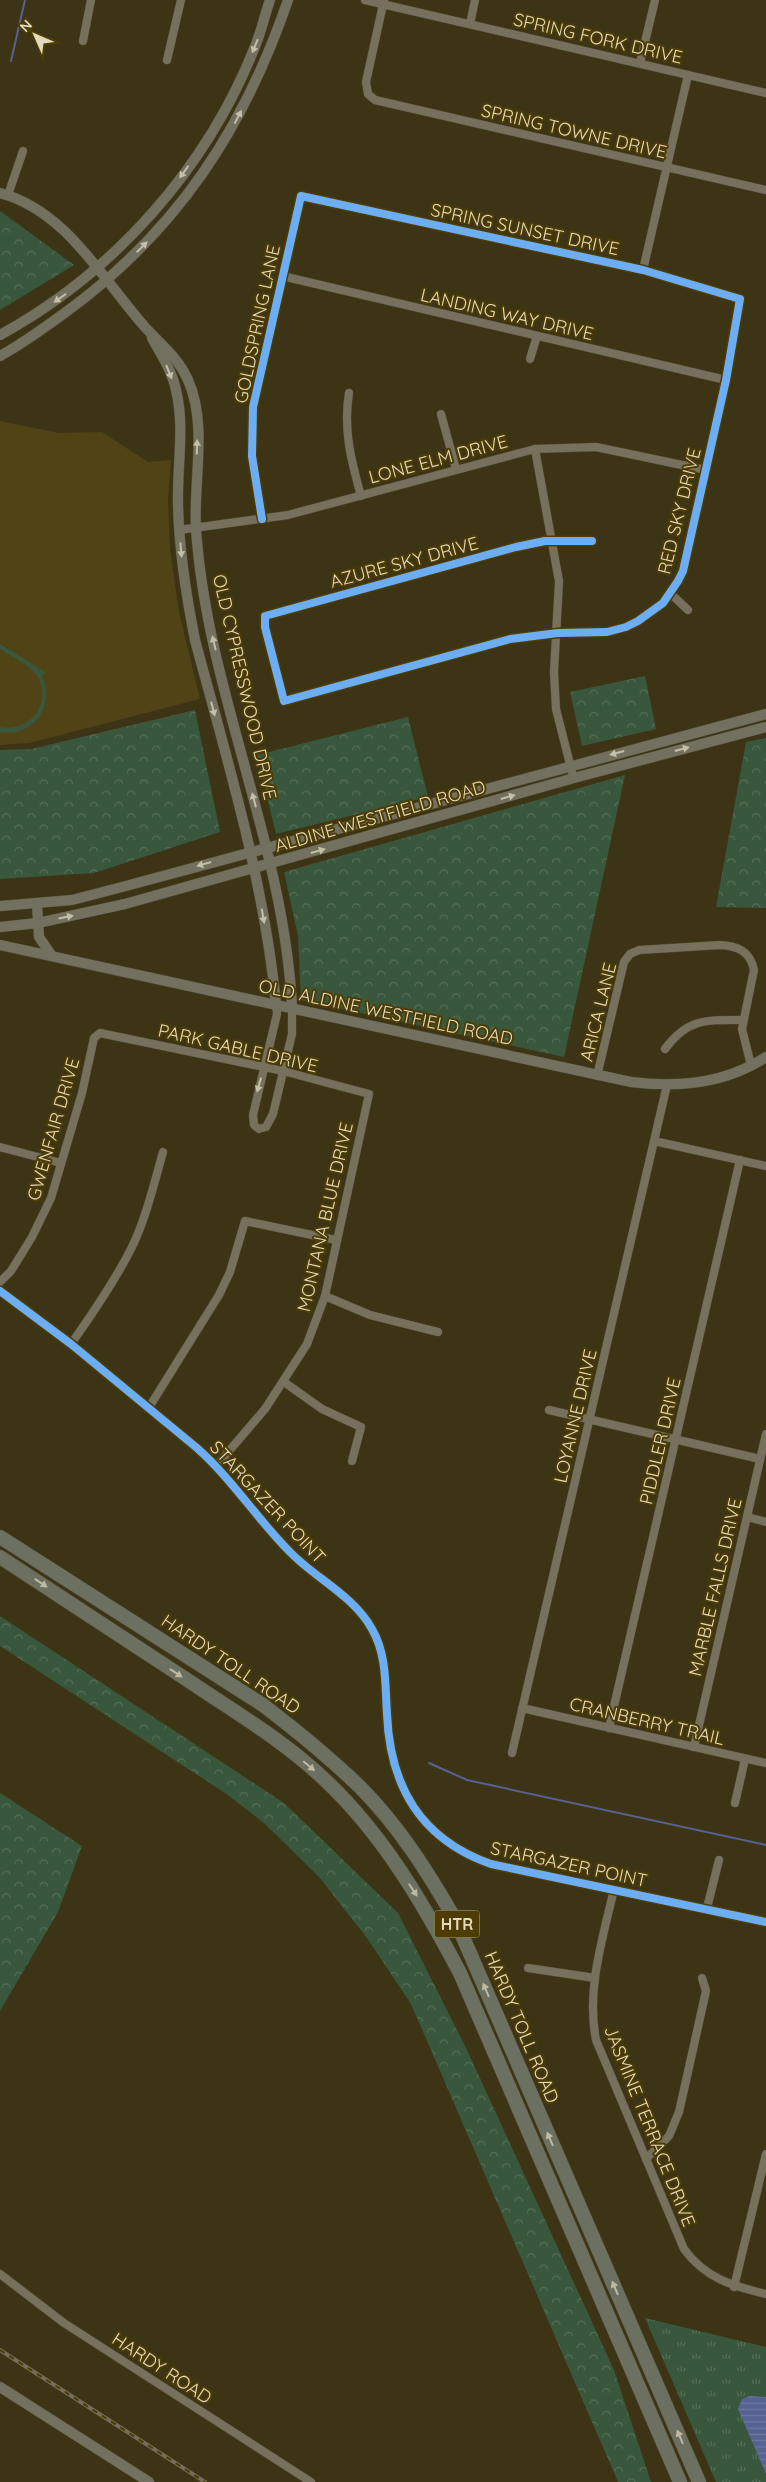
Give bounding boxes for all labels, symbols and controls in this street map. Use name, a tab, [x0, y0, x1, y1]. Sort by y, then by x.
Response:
street label: SPRING FORK DRIVE	[511, 7, 685, 69]
north arrow	[10, 10, 60, 60]
text: N	[16, 16, 36, 36]
one-way arrow	[250, 39, 258, 53]
street label: SPRING TOWNE DRIVE	[479, 98, 669, 164]
one-way arrow	[234, 110, 243, 124]
one-way arrow	[179, 165, 189, 179]
street label: SPRING SUNSET DRIVE	[429, 198, 621, 260]
one-way arrow	[136, 241, 148, 253]
street label: GOLDSPRING LANE	[229, 243, 285, 405]
street label: LANDING WAY DRIVE	[418, 283, 596, 345]
one-way arrow	[53, 293, 66, 303]
one-way arrow	[165, 365, 173, 380]
street label: LONE ELM DRIVE	[366, 429, 510, 489]
one-way arrow	[193, 439, 201, 455]
street label: RED SKY DRIVE	[652, 445, 706, 577]
street label: AZURE SKY DRIVE	[327, 531, 481, 593]
one-way arrow	[177, 542, 185, 558]
street label: OLD CYPRESSWOOD DRIVE	[208, 572, 282, 802]
one-way arrow	[210, 636, 218, 651]
one-way arrow	[210, 701, 218, 716]
one-way arrow	[674, 745, 689, 753]
one-way arrow	[610, 750, 625, 758]
street label: ALDINE WESTFIELD ROAD	[272, 775, 488, 857]
one-way arrow	[250, 793, 258, 808]
one-way arrow	[500, 793, 516, 801]
one-way arrow	[310, 846, 325, 854]
one-way arrow	[196, 861, 211, 869]
one-way arrow	[260, 908, 268, 924]
one-way arrow	[58, 913, 74, 921]
street label: ARICA LANE	[575, 960, 621, 1064]
street label: OLD ALDINE WESTFIELD ROAD	[257, 974, 515, 1050]
street label: PARK GABLE DRIVE	[156, 1018, 320, 1078]
street label: GWENFAIR DRIVE	[22, 1055, 84, 1203]
one-way arrow	[255, 1078, 263, 1093]
street label: MONTANA BLUE DRIVE	[292, 1120, 358, 1314]
street label: LOYANNE DRIVE	[548, 1347, 602, 1485]
street label: PIDDLER DRIVE	[634, 1375, 686, 1507]
street label: STARGAZER POINT	[205, 1436, 331, 1568]
street label: MARBLE FALLS DRIVE	[683, 1496, 747, 1678]
one-way arrow	[34, 1579, 48, 1588]
street label: HARDY TOLL ROAD	[157, 1609, 305, 1719]
one-way arrow	[170, 1668, 183, 1678]
street label: CRANBERRY TRAIL	[567, 1692, 727, 1750]
one-way arrow	[302, 1761, 315, 1772]
street label: STARGAZER POINT	[489, 1836, 650, 1892]
one-way arrow	[408, 1884, 418, 1897]
road number: HTR	[434, 1910, 480, 1938]
street label: HARDY TOLL ROAD	[480, 1948, 564, 2106]
one-way arrow	[481, 1983, 489, 1997]
street label: JASMINE TERRACE DRIVE	[599, 2022, 701, 2230]
one-way arrow	[546, 2132, 554, 2146]
one-way arrow	[610, 2281, 618, 2295]
street label: HARDY ROAD	[108, 2327, 216, 2409]
one-way arrow	[675, 2430, 683, 2444]

